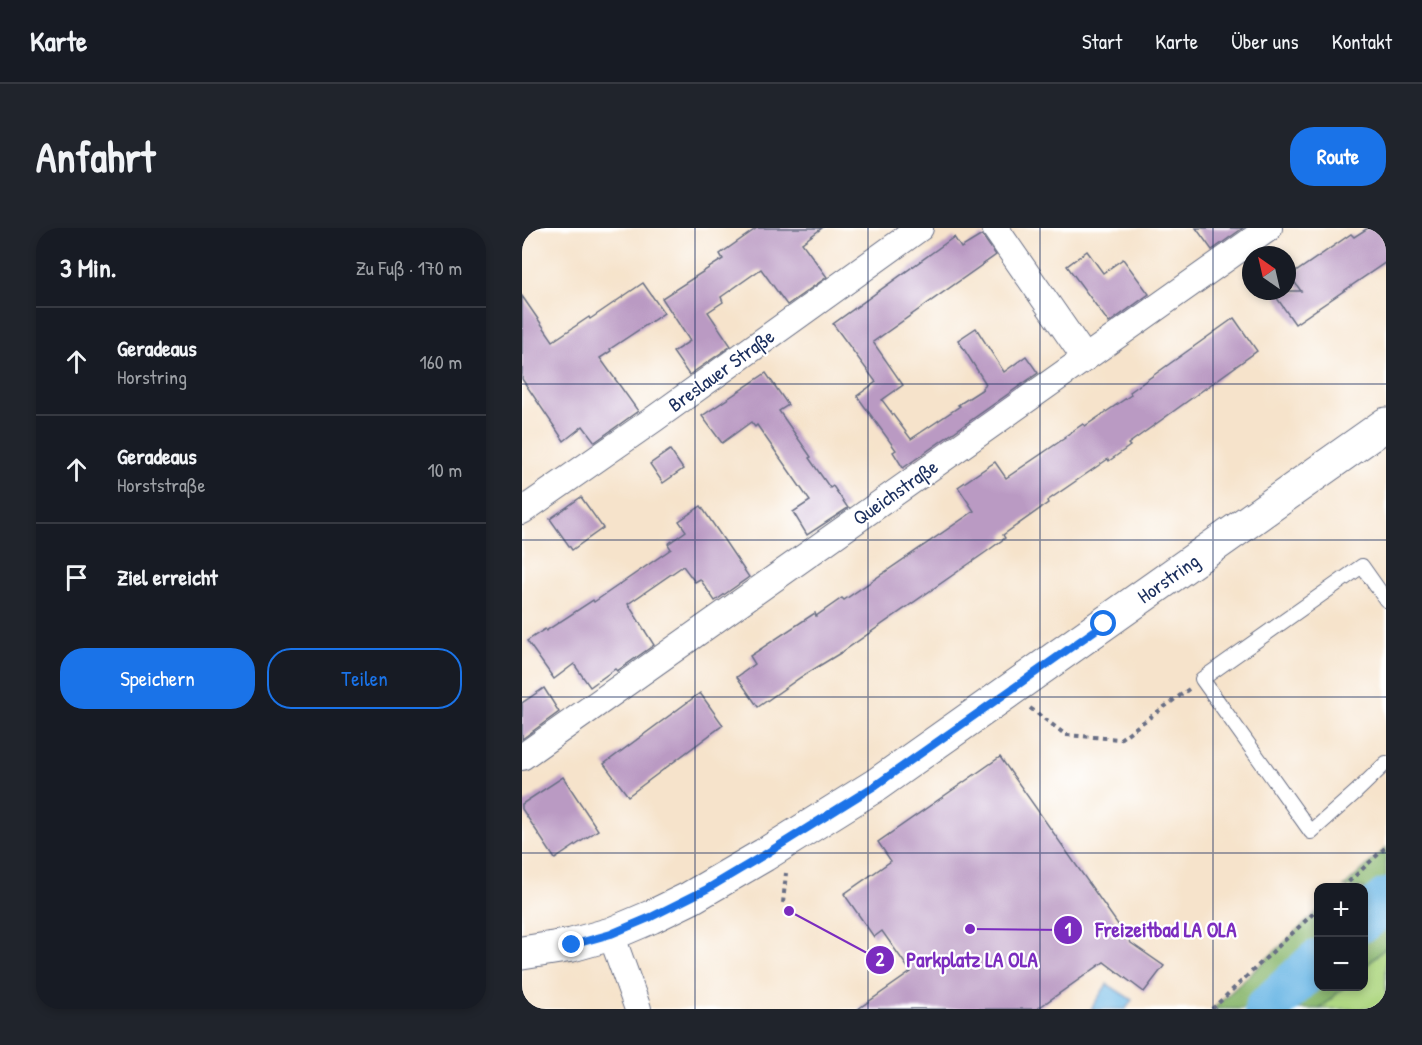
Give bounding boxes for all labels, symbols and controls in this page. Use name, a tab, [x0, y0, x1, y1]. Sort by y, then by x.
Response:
text: Karte	[30, 22, 87, 60]
text: Start	[1082, 27, 1122, 56]
text: Karte	[1155, 27, 1198, 56]
text: Über uns	[1231, 27, 1299, 56]
text: Kontakt	[1332, 27, 1392, 56]
button: Route	[1290, 127, 1386, 186]
text: Anfahrt	[36, 128, 155, 185]
north arrow	[1242, 246, 1296, 300]
text: 3 Min.	[60, 250, 116, 285]
text: Zu Fuß · 170 m	[356, 254, 462, 281]
street label: Breslauer Straße	[662, 322, 780, 418]
text: Geradeaus	[117, 333, 197, 363]
icon: ahead	[60, 345, 93, 378]
text: 160 m	[420, 348, 462, 375]
text: Horstring	[117, 363, 187, 390]
text: Geradeaus	[117, 441, 197, 471]
icon: ahead	[60, 453, 93, 486]
street label: Queichstraße	[847, 453, 943, 531]
text: 10 m	[428, 456, 462, 483]
text: Horststraße	[117, 471, 205, 498]
street label: Horstring	[1132, 547, 1204, 609]
icon: arrive	[60, 561, 93, 594]
text: Ziel erreicht	[117, 562, 217, 592]
route start	[1090, 610, 1116, 636]
button: Speichern	[60, 648, 255, 709]
button: Teilen	[267, 648, 462, 709]
map controls	[1314, 883, 1368, 991]
button: +	[1314, 883, 1368, 937]
callout: Freizeitbad LA OLA	[1053, 910, 1248, 949]
text: Freizeitbad LA OLA	[1095, 915, 1237, 944]
text: 1	[1065, 917, 1072, 942]
route end	[558, 931, 584, 957]
button: −	[1314, 937, 1368, 991]
callout: Parkplatz LA OLA	[865, 940, 1050, 979]
text: Parkplatz LA OLA	[906, 945, 1039, 975]
text: 2	[876, 947, 885, 972]

